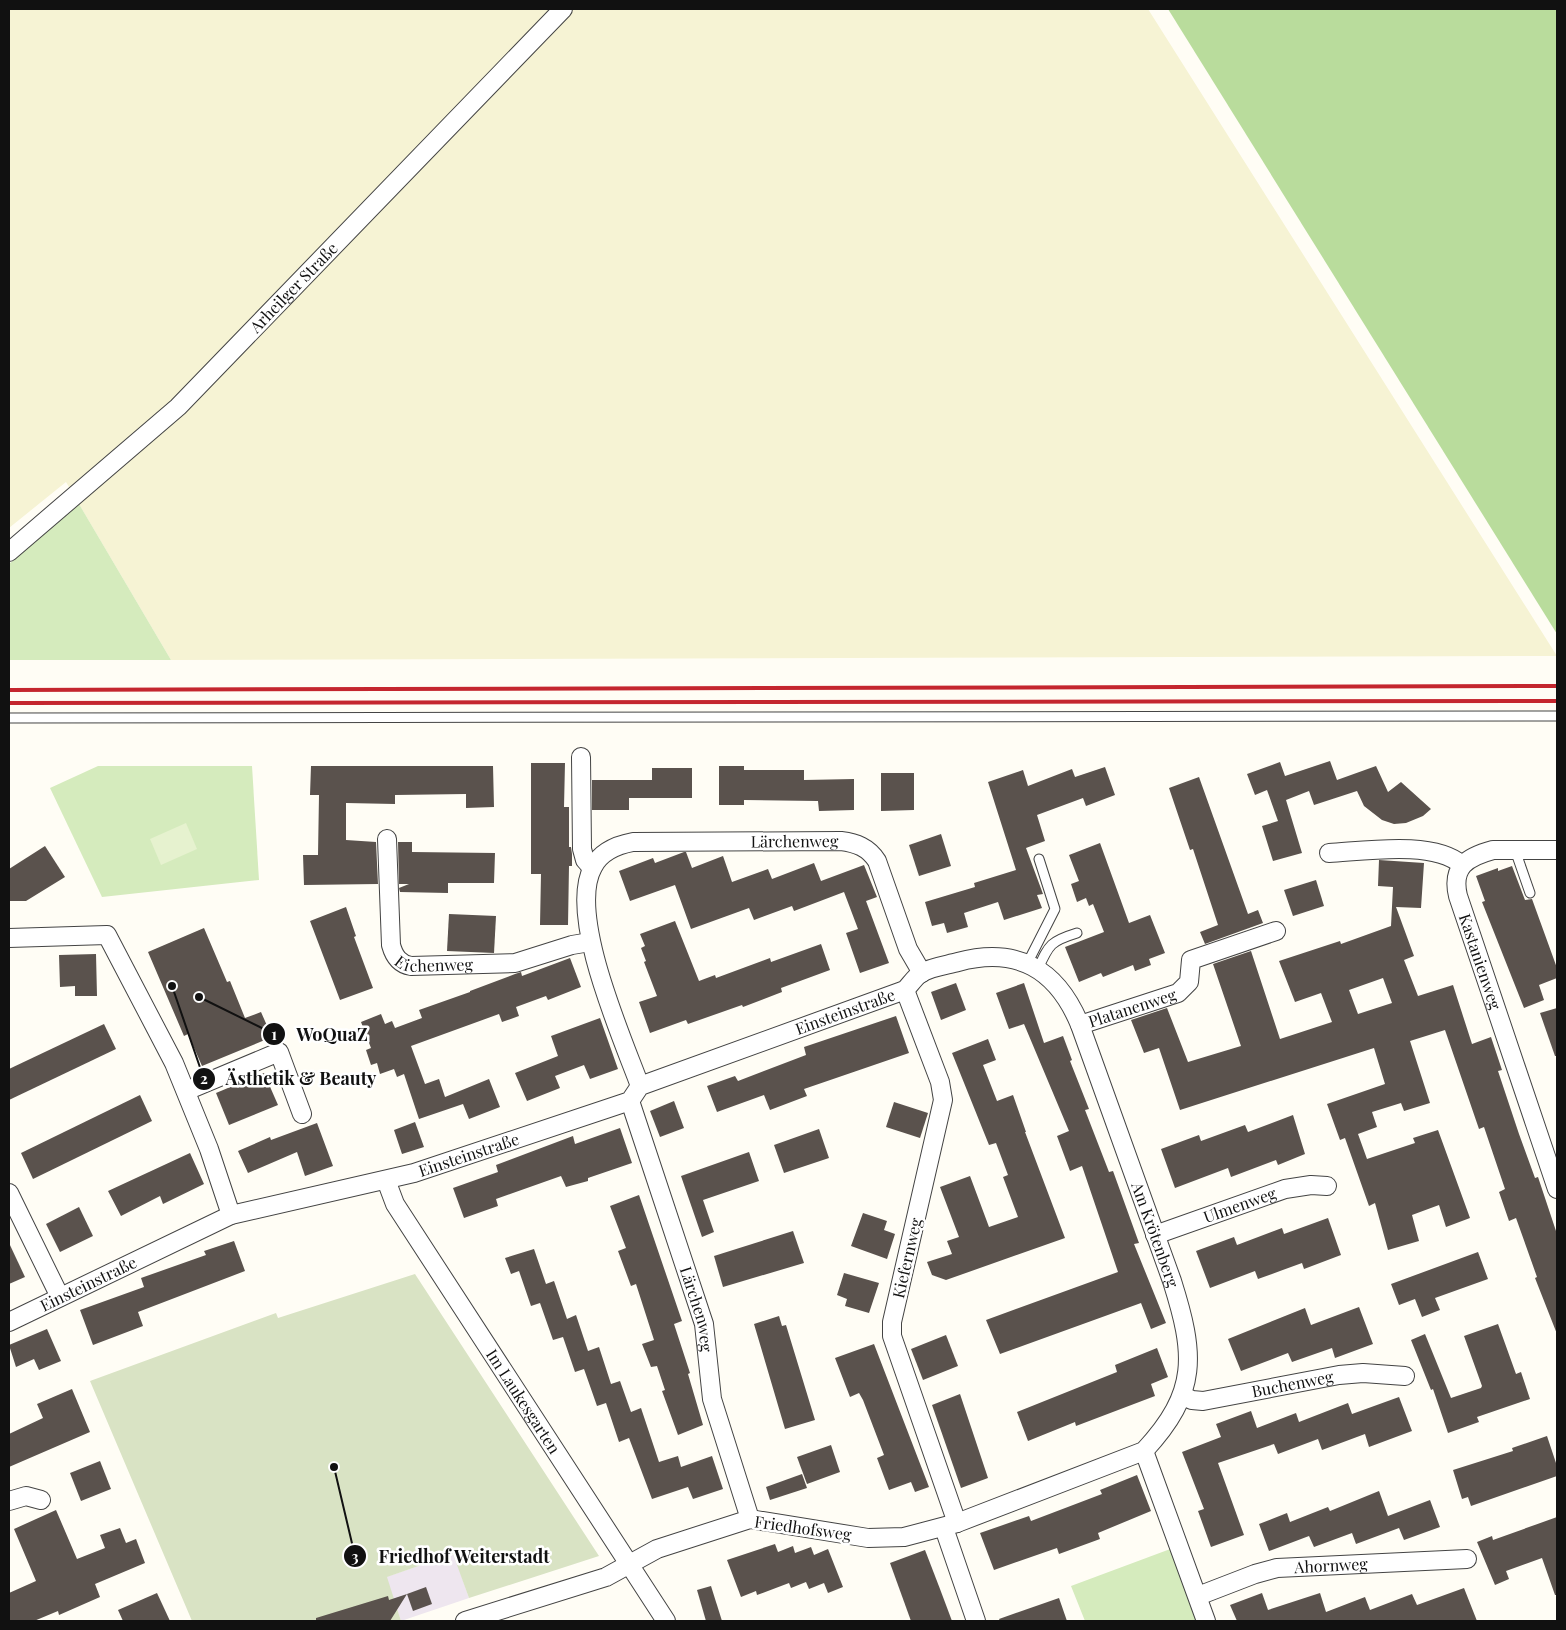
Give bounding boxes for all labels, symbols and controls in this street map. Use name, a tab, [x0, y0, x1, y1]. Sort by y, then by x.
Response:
street label: Arheilger Straße	[244, 237, 342, 337]
street label: Lärchenweg	[751, 830, 839, 851]
street label: Kastanienweg	[1455, 911, 1507, 1013]
street label: Eichenweg	[391, 950, 474, 976]
street label: Platanenweg	[1085, 983, 1179, 1032]
street label: Einsteinstraße	[792, 984, 898, 1039]
callout: WoQuaZ	[261, 1018, 378, 1051]
text: WoQuaZ	[295, 1022, 368, 1046]
text: 1	[271, 1024, 277, 1044]
callout: Ästhetik & Beauty	[191, 1062, 387, 1095]
text: Ästhetik & Beauty	[225, 1066, 377, 1090]
text: 2	[200, 1068, 208, 1088]
street label: Einsteinstraße	[416, 1128, 522, 1181]
street label: Am Krötenberg	[1127, 1178, 1184, 1290]
street label: Ulmenweg	[1200, 1182, 1279, 1227]
street label: Kiefernweg	[887, 1215, 926, 1300]
street label: Einsteinstraße	[36, 1251, 140, 1316]
street label: Lärchenweg	[676, 1264, 718, 1353]
street label: Im Laukesgarten	[482, 1345, 566, 1458]
street label: Buchenweg	[1250, 1365, 1336, 1401]
street label: Friedhofsweg	[753, 1510, 853, 1545]
callout: Friedhof Weiterstadt	[343, 1540, 560, 1573]
text: Friedhof Weiterstadt	[378, 1544, 550, 1568]
text: 3	[351, 1546, 359, 1566]
street label: Ahornweg	[1293, 1553, 1369, 1577]

